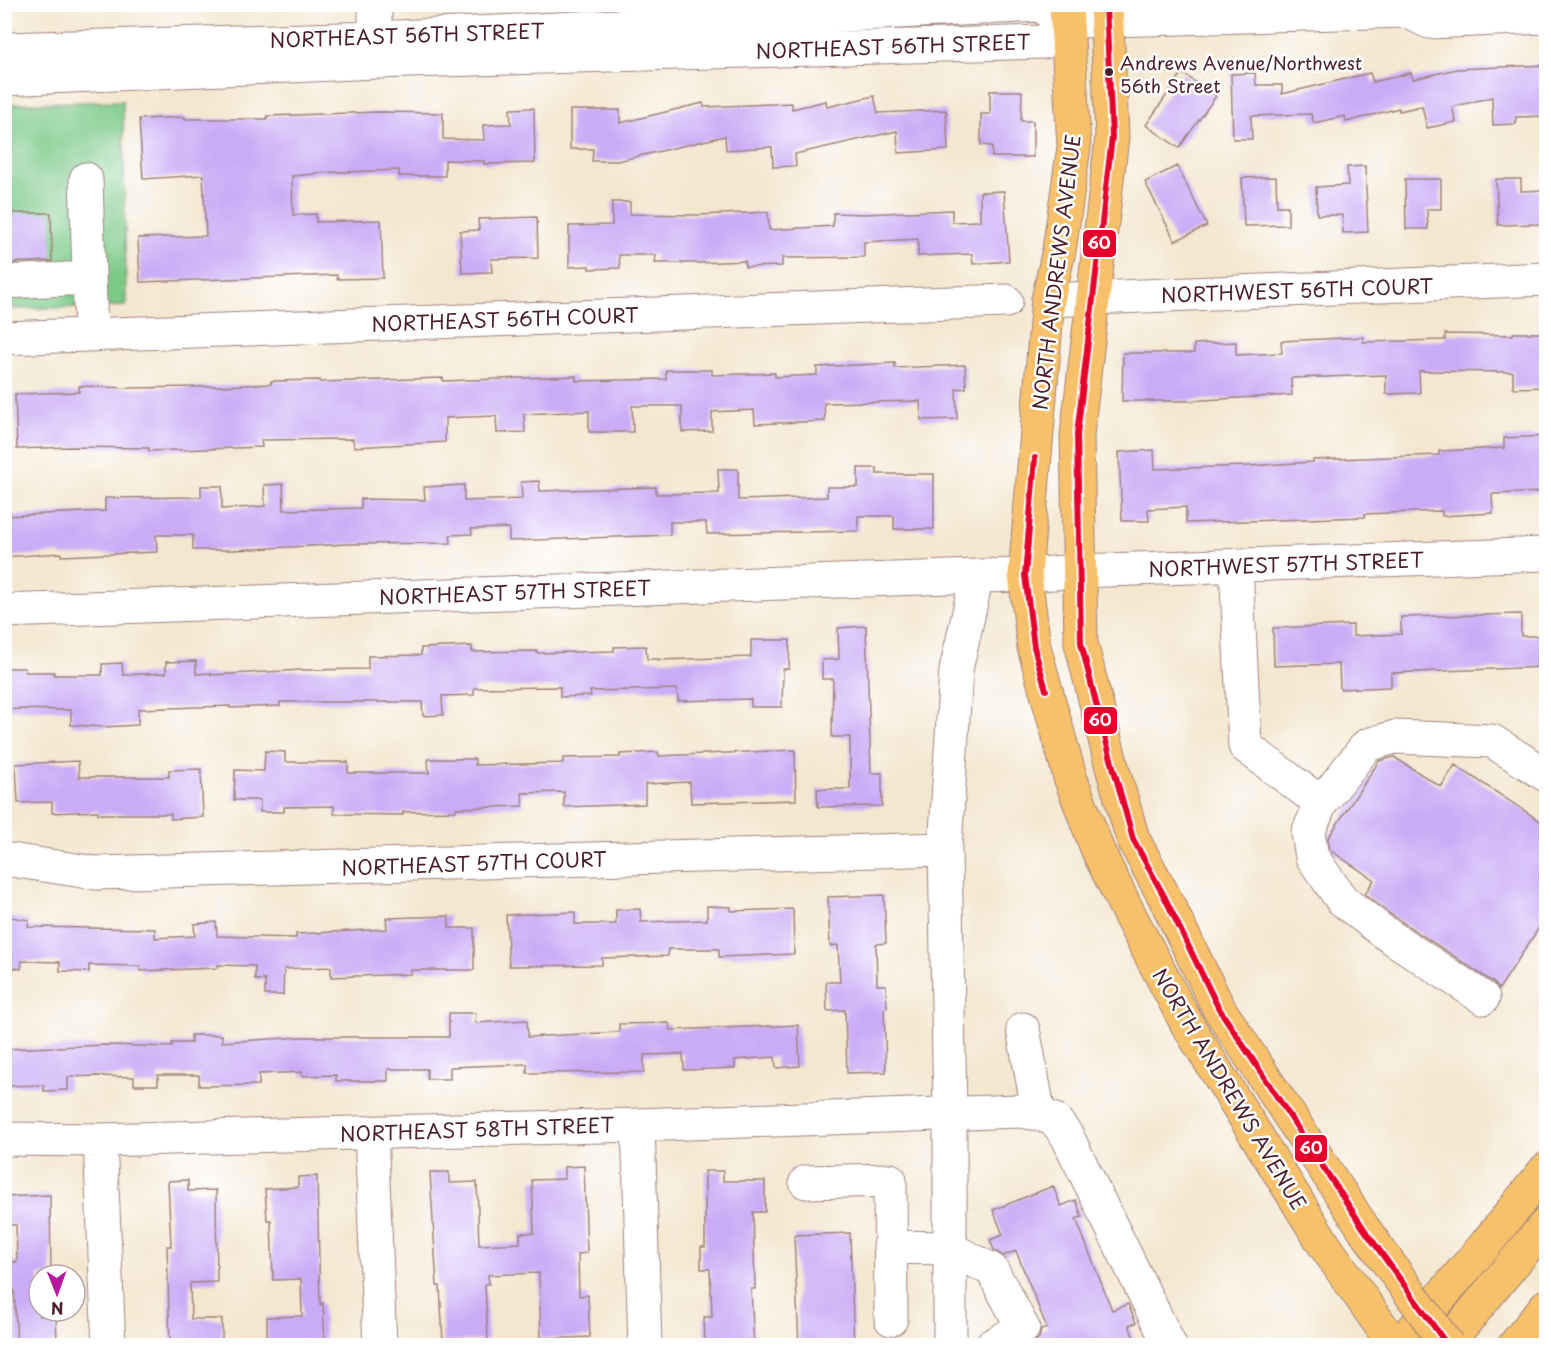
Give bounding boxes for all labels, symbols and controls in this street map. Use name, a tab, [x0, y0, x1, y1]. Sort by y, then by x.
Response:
street label: NORTHEAST 56TH STREET	[269, 15, 545, 55]
street label: NORTHEAST 56TH STREET	[755, 26, 1031, 66]
place label: Andrews Avenue/Northwest 56th Street	[1120, 49, 1362, 99]
marker: Andrews Avenue/Northwest 56th Street	[1103, 66, 1115, 78]
street label: NORTH ANDREWS AVENUE	[1024, 132, 1088, 412]
line badge: 60	[1082, 229, 1117, 258]
text: 60	[1087, 230, 1111, 254]
street label: NORTHWEST 56TH COURT	[1160, 270, 1434, 310]
street label: NORTHEAST 56TH COURT	[371, 299, 640, 339]
street label: NORTHWEST 57TH STREET	[1148, 544, 1424, 584]
street label: NORTHEAST 57TH STREET	[379, 572, 652, 612]
line badge: 60	[1083, 706, 1118, 735]
text: 60	[1088, 707, 1112, 731]
street label: NORTHEAST 57TH COURT	[341, 843, 607, 883]
street label: NORTH ANDREWS AVENUE	[1146, 962, 1314, 1216]
street label: NORTHEAST 58TH STREET	[339, 1109, 615, 1149]
line badge: 60	[1294, 1134, 1328, 1163]
text: 60	[1299, 1135, 1323, 1159]
north arrow	[27, 1263, 87, 1323]
text: N	[51, 1297, 64, 1321]

